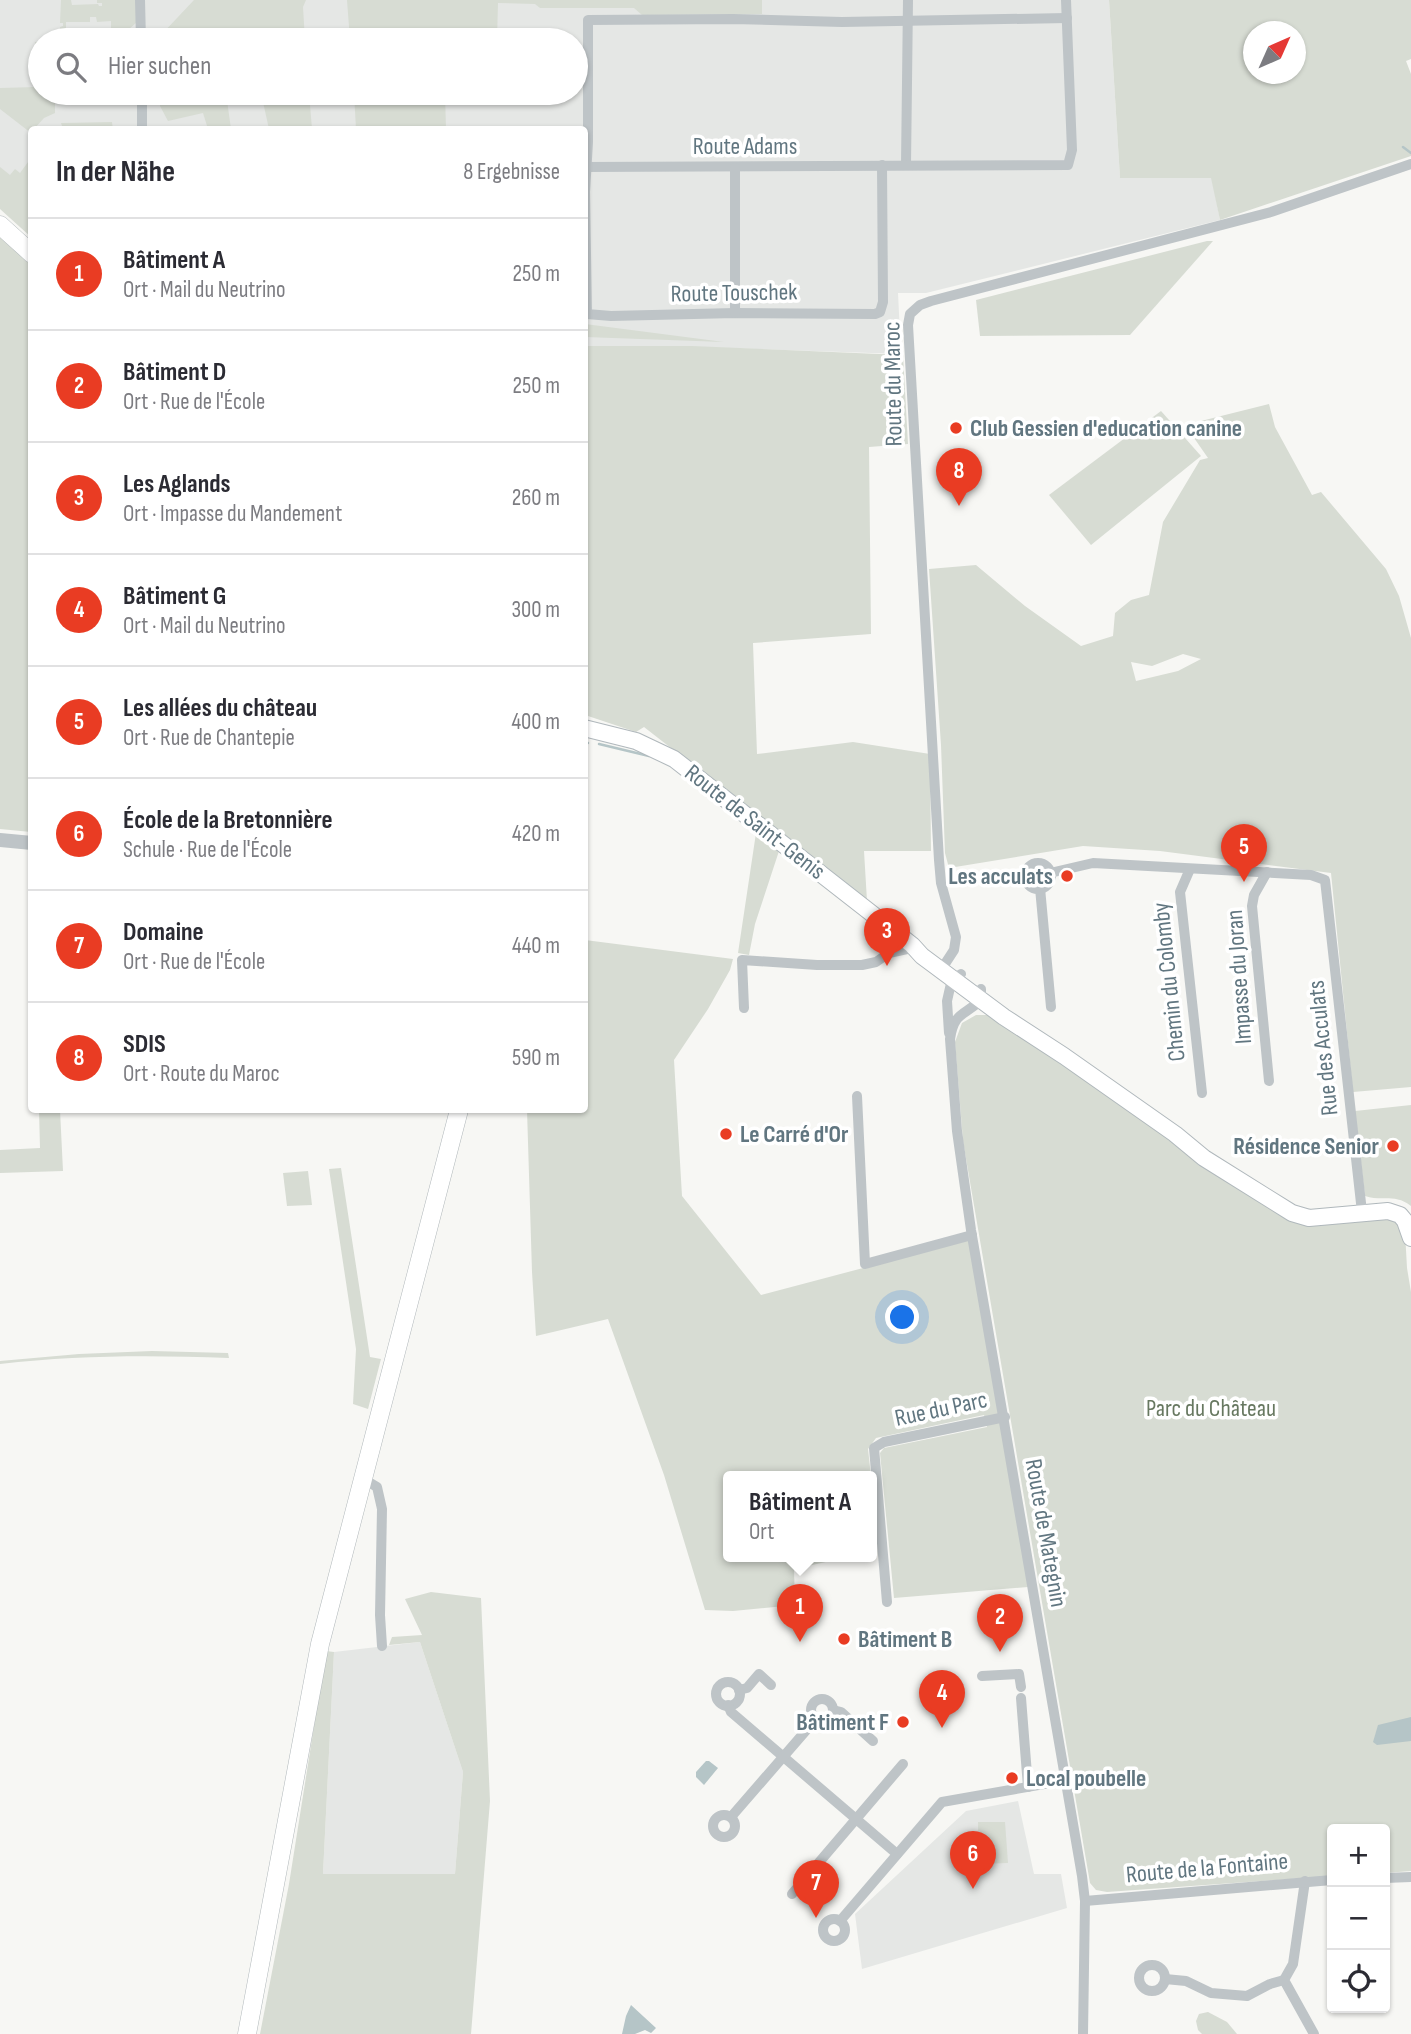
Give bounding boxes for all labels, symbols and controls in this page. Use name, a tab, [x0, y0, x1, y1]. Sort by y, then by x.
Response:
north arrow	[1243, 21, 1306, 84]
search box	[28, 28, 588, 105]
icon: search	[52, 48, 90, 86]
text: Hier suchen	[108, 51, 211, 82]
street label: Route Adams	[693, 132, 797, 161]
text: In der Nähe	[56, 154, 175, 190]
text: 8 Ergebnisse	[463, 158, 560, 186]
text: Bâtiment A	[123, 245, 225, 276]
text: 1	[74, 260, 84, 288]
text: 250 m	[513, 260, 560, 288]
text: Ort · Mail du Neutrino	[123, 276, 286, 304]
street label: Route Touschek	[670, 277, 798, 309]
street label: Route du Maroc	[877, 321, 909, 447]
text: Bâtiment D	[123, 357, 226, 388]
text: 2	[74, 372, 84, 400]
text: 250 m	[513, 372, 560, 400]
text: Ort · Rue de l'École	[123, 388, 265, 416]
place label: Club Gessien d'education canine	[970, 414, 1242, 443]
marker: Club Gessien d'education canine	[948, 420, 964, 436]
pin: 8	[936, 448, 982, 506]
text: Les Aglands	[123, 469, 231, 500]
text: 3	[74, 484, 84, 512]
text: 260 m	[512, 484, 560, 512]
text: Ort · Impasse du Mandement	[123, 500, 342, 528]
text: Bâtiment G	[123, 581, 226, 612]
text: 4	[74, 596, 84, 624]
text: 300 m	[511, 596, 560, 624]
text: Ort · Mail du Neutrino	[123, 612, 286, 640]
text: Les allées du château	[123, 693, 317, 724]
text: 5	[74, 708, 84, 736]
text: 400 m	[511, 708, 560, 736]
text: Ort · Rue de Chantepie	[123, 724, 295, 752]
street label: Route de Saint-Genis	[679, 758, 831, 886]
text: École de la Bretonnière	[123, 805, 333, 836]
text: 6	[74, 820, 84, 848]
text: 420 m	[512, 820, 560, 848]
pin: 5	[1221, 824, 1267, 882]
text: Schule · Rue de l'École	[123, 836, 292, 864]
place label: Les acculats	[948, 862, 1053, 891]
marker: Les acculats	[1059, 868, 1075, 884]
street label: Chemin du Colomby	[1146, 901, 1192, 1063]
pin: 3	[864, 908, 910, 966]
street label: Impasse du Joran	[1220, 909, 1258, 1045]
text: Domaine	[123, 917, 204, 948]
text: 7	[74, 932, 84, 960]
text: 440 m	[512, 932, 560, 960]
text: Ort · Rue de l'École	[123, 948, 265, 976]
street label: Rue des Acculats	[1301, 979, 1345, 1117]
text: SDIS	[123, 1029, 166, 1060]
text: 8	[74, 1044, 84, 1072]
text: 590 m	[512, 1044, 560, 1072]
text: Ort · Route du Maroc	[123, 1060, 280, 1088]
place label: Le Carré d'Or	[740, 1120, 849, 1149]
marker: Le Carré d'Or	[718, 1126, 734, 1142]
place label: Résidence Senior	[1233, 1132, 1380, 1161]
marker: Résidence Senior	[1385, 1138, 1401, 1154]
your location	[885, 1300, 919, 1334]
street label: Rue du Parc	[892, 1385, 990, 1433]
park label: Parc du Château	[1146, 1394, 1276, 1423]
street label: Route de Mategnin	[1019, 1457, 1073, 1609]
popup	[723, 1471, 877, 1562]
text: Bâtiment A	[749, 1487, 851, 1518]
text: Ort	[749, 1518, 774, 1546]
pin: 1	[777, 1584, 823, 1642]
pin: 2	[977, 1594, 1023, 1652]
place label: Bâtiment B	[858, 1625, 952, 1654]
marker: Bâtiment B	[836, 1631, 852, 1647]
pin: 4	[919, 1670, 965, 1728]
place label: Bâtiment F	[796, 1708, 889, 1737]
marker: Bâtiment F	[895, 1714, 911, 1730]
place label: Local poubelle	[1026, 1764, 1146, 1793]
marker: Local poubelle	[1004, 1770, 1020, 1786]
map controls	[1327, 1824, 1390, 2013]
button: +	[1327, 1824, 1390, 1887]
pin: 6	[950, 1831, 996, 1889]
street label: Route de la Fontaine	[1125, 1846, 1289, 1890]
pin: 7	[793, 1860, 839, 1918]
button: −	[1327, 1887, 1390, 1950]
button: locate	[1327, 1950, 1390, 2013]

